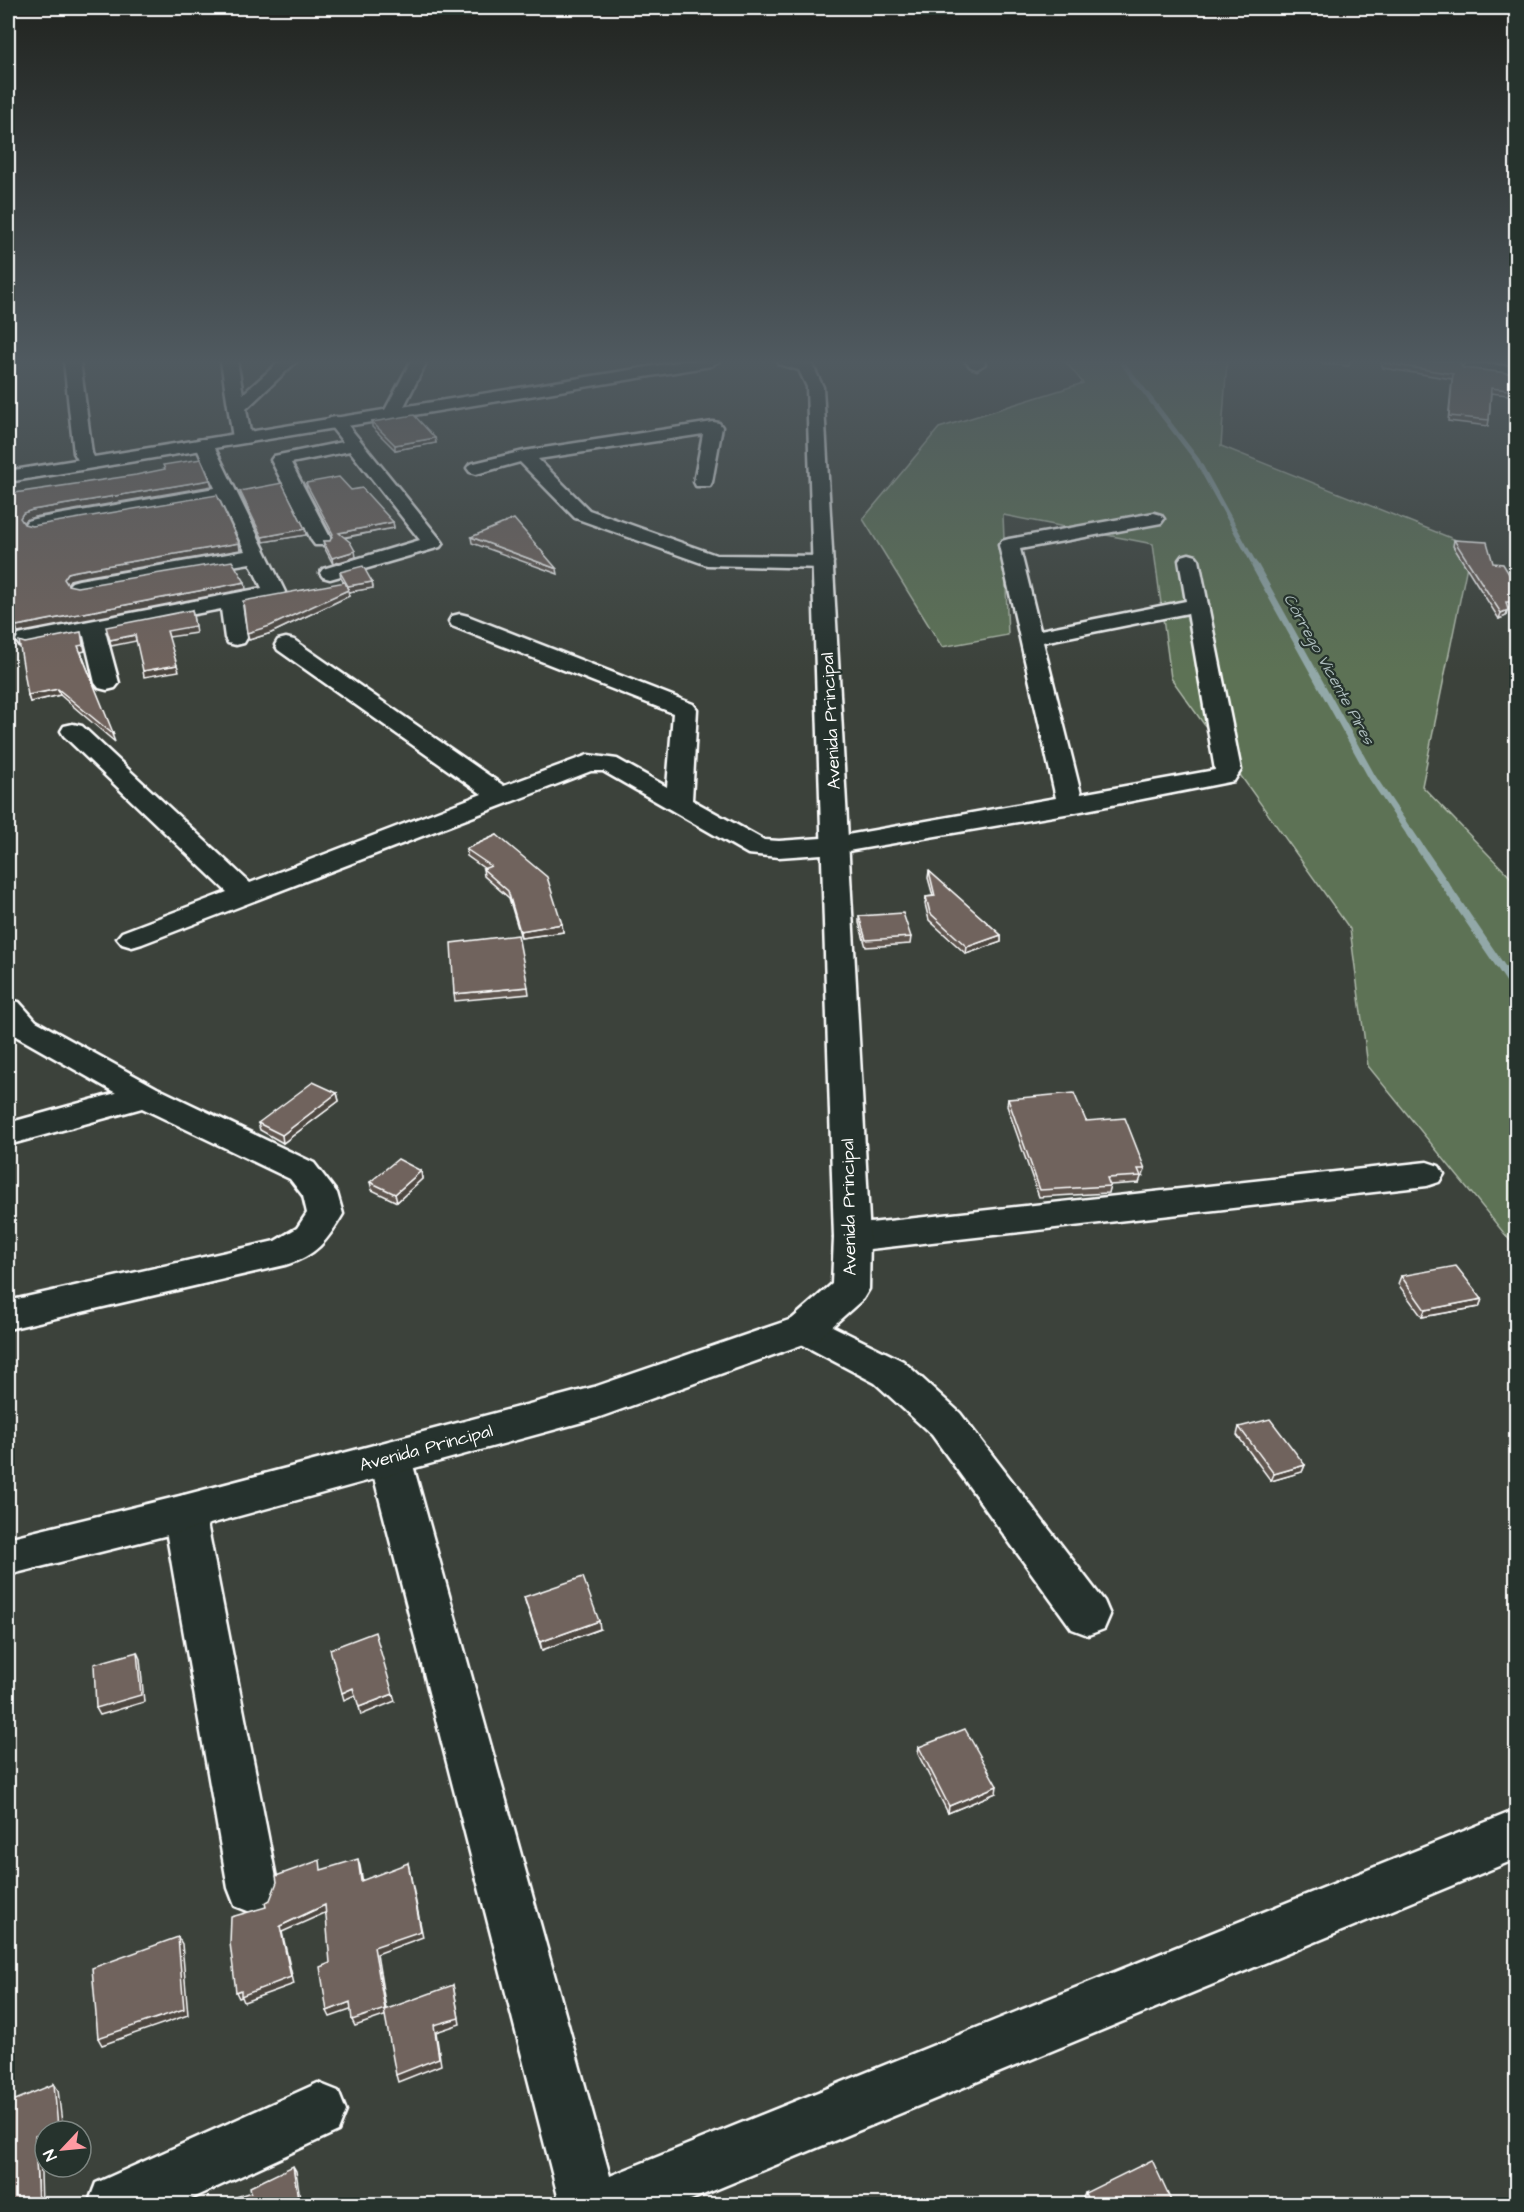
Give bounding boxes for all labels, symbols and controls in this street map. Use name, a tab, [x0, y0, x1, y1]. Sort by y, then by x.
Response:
water label: Córrego Vicente Pires	[1277, 590, 1380, 750]
street label: Avenida Principal	[815, 652, 847, 790]
street label: Avenida Principal	[835, 1138, 863, 1276]
street label: Avenida Principal	[357, 1418, 496, 1478]
north arrow	[33, 2119, 93, 2179]
text: N	[38, 2146, 63, 2164]

